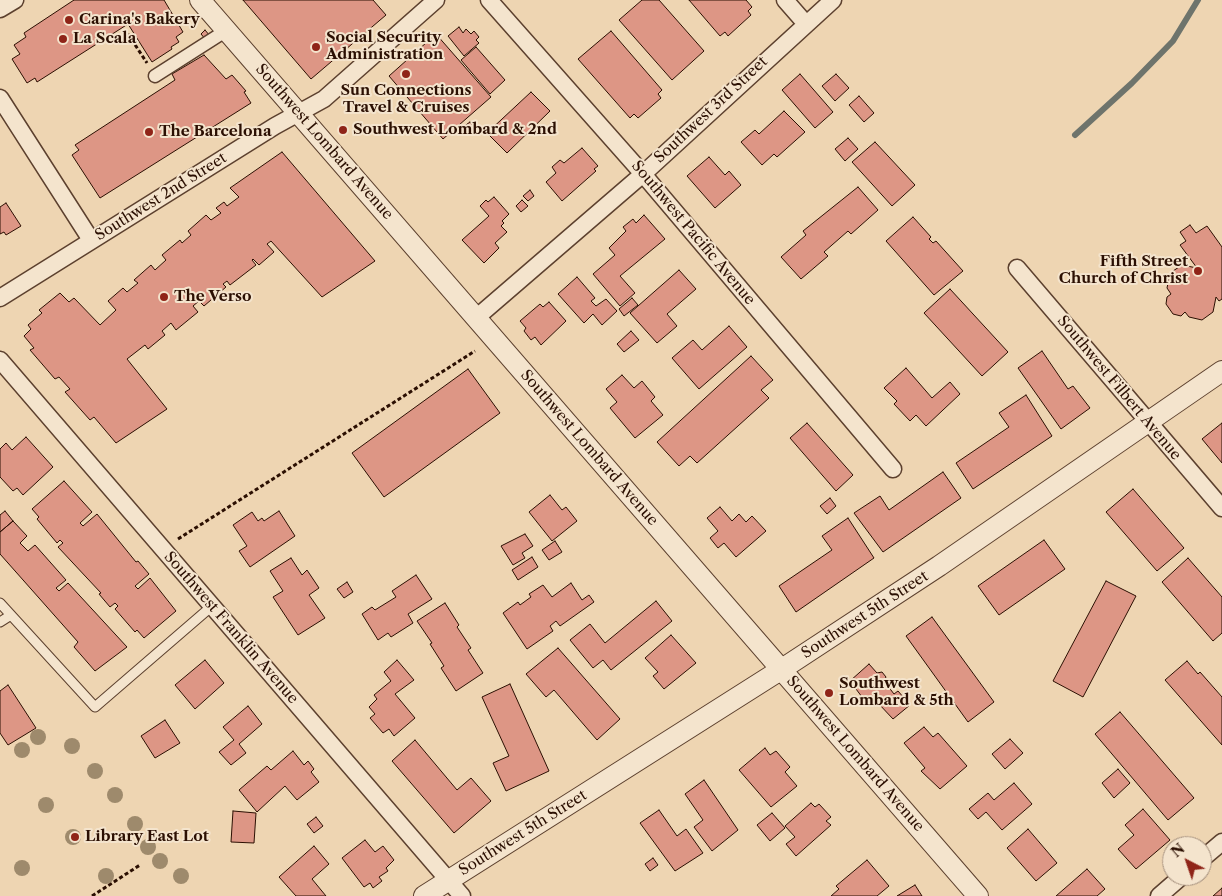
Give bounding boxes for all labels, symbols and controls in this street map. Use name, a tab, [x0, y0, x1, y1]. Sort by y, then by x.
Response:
place label: Carina's Bakery	[79, 11, 200, 29]
marker: Carina's Bakery	[63, 14, 75, 26]
place label: Social Security Administration	[326, 29, 443, 64]
place label: La Scala	[73, 30, 136, 48]
marker: La Scala	[57, 33, 69, 45]
marker: Social Security Administration	[310, 41, 322, 53]
street label: Southwest 3rd Street	[651, 53, 771, 167]
street label: Southwest Lombard Avenue	[251, 60, 397, 224]
marker: Sun Connections Travel & Cruises	[400, 68, 412, 80]
place label: Sun Connections Travel & Cruises	[340, 82, 472, 117]
place label: Southwest Lombard & 2nd	[353, 121, 557, 139]
place label: The Barcelona	[159, 123, 272, 141]
marker: Southwest Lombard & 2nd	[337, 124, 349, 136]
marker: The Barcelona	[143, 126, 155, 138]
street label: Southwest 2nd Street	[92, 149, 230, 245]
street label: Southwest Pacific Avenue	[627, 157, 759, 309]
place label: Fifth Street Church of Christ	[1059, 253, 1188, 288]
marker: Fifth Street Church of Christ	[1192, 265, 1204, 277]
place label: The Verso	[174, 288, 252, 306]
marker: The Verso	[158, 291, 170, 303]
street label: Southwest Filbert Avenue	[1053, 312, 1185, 464]
street label: Southwest Lombard Avenue	[516, 366, 662, 530]
street label: Southwest Franklin Avenue	[160, 548, 302, 708]
street label: Southwest 5th Street	[798, 567, 932, 663]
street label: Southwest Lombard Avenue	[782, 672, 928, 836]
place label: Southwest Lombard & 5th	[839, 675, 954, 710]
marker: Southwest Lombard & 5th	[823, 687, 835, 699]
street label: Southwest 5th Street	[456, 786, 590, 880]
place label: Library East Lot	[85, 828, 209, 846]
marker: Library East Lot	[69, 831, 81, 843]
north arrow	[1162, 836, 1212, 886]
text: N	[1167, 840, 1188, 861]

